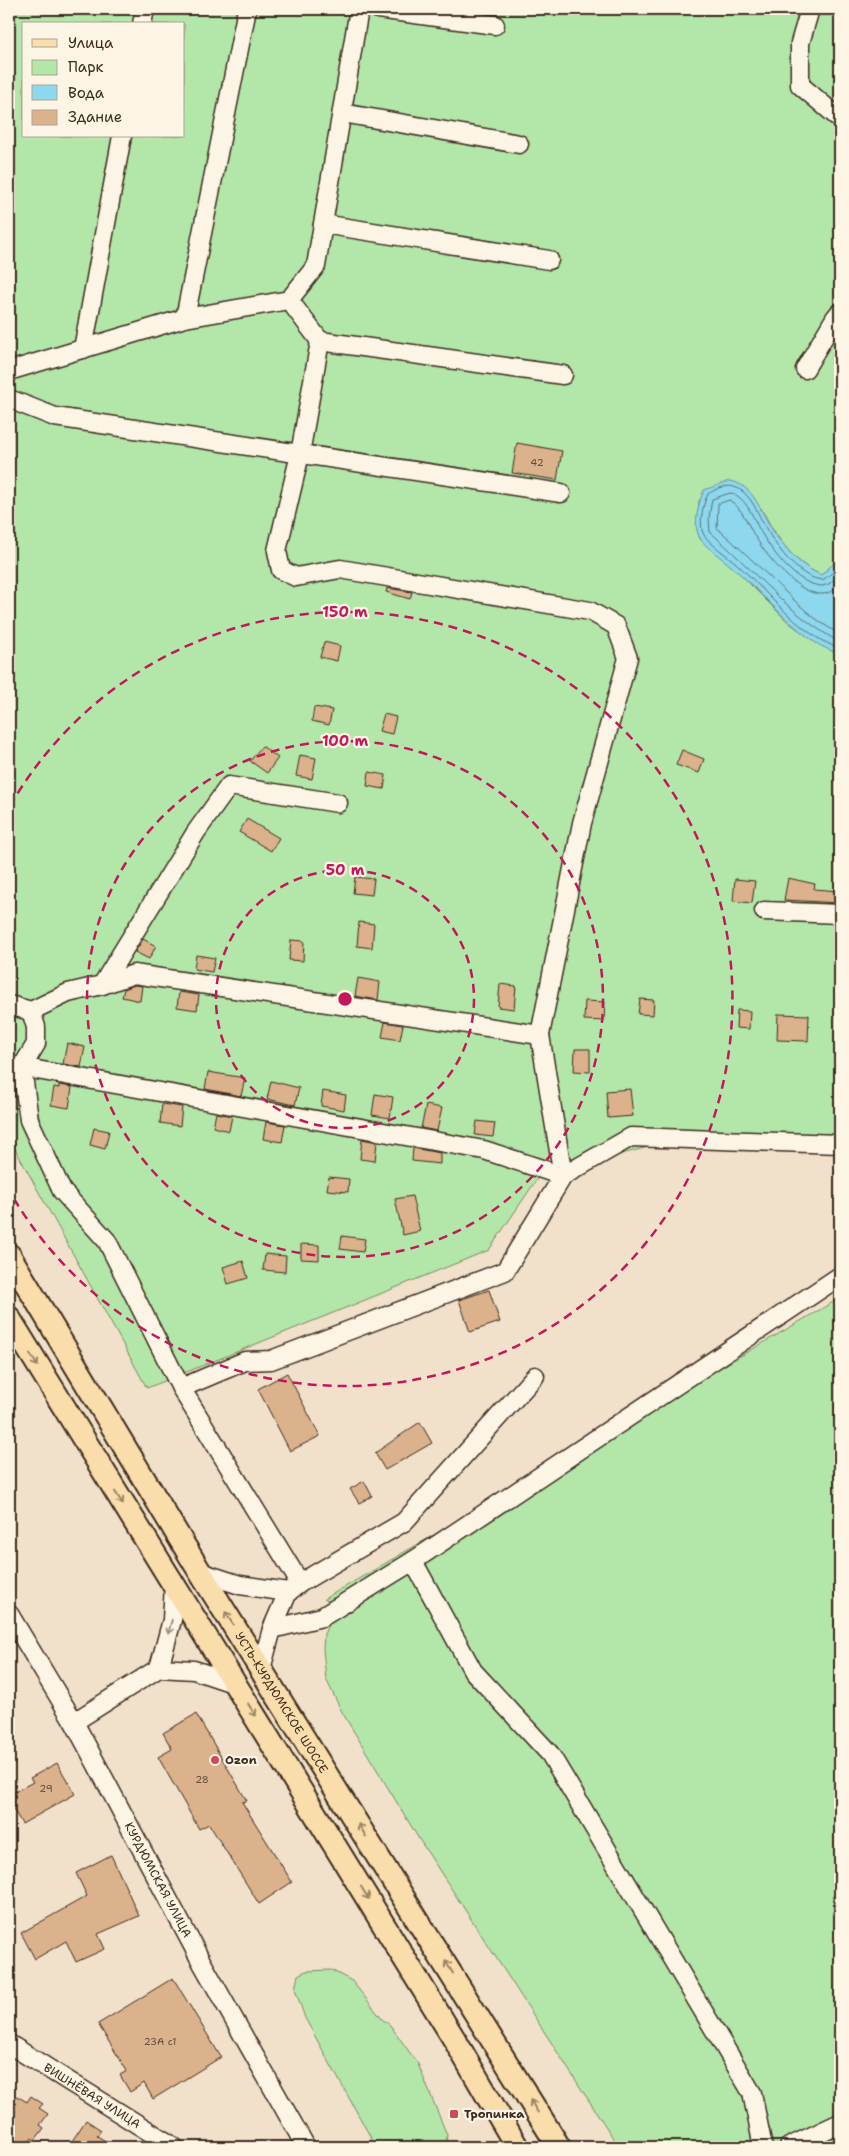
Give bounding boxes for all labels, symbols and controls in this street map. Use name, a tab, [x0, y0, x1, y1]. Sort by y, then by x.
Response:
legend	[22, 22, 185, 138]
text: Улица	[68, 33, 114, 53]
text: Парк	[68, 57, 104, 77]
text: Вода	[68, 83, 105, 103]
text: Здание	[68, 107, 122, 127]
house number: 42	[530, 456, 544, 469]
text: 150 m	[322, 602, 368, 622]
text: 100 m	[322, 731, 368, 751]
text: 50 m	[326, 860, 365, 880]
centre of rings	[336, 990, 354, 1008]
one-way arrow	[30, 1352, 40, 1366]
one-way arrow	[115, 1491, 125, 1505]
one-way arrow	[224, 1611, 234, 1625]
one-way arrow	[165, 1618, 174, 1634]
street label: УСТЬ-КУРДЮМСКОЕ ШОССЕ	[231, 1629, 332, 1776]
one-way arrow	[247, 1703, 258, 1717]
place label: Ozon	[225, 1752, 257, 1768]
marker: Ozon	[209, 1754, 221, 1766]
house number: 28	[195, 1773, 209, 1786]
house number: 29	[39, 1782, 53, 1795]
street label: КУРДЮМСКАЯ УЛИЦА	[121, 1819, 195, 1941]
one-way arrow	[357, 1823, 367, 1837]
one-way arrow	[360, 1886, 370, 1900]
one-way arrow	[443, 1961, 453, 1975]
house number: 23А с1	[144, 2035, 176, 2048]
street label: ВИШНЁВАЯ УЛИЦА	[41, 2060, 144, 2132]
one-way arrow	[528, 2099, 538, 2113]
place label: Тропинка	[464, 2106, 525, 2122]
marker: Тропинка	[448, 2108, 460, 2120]

